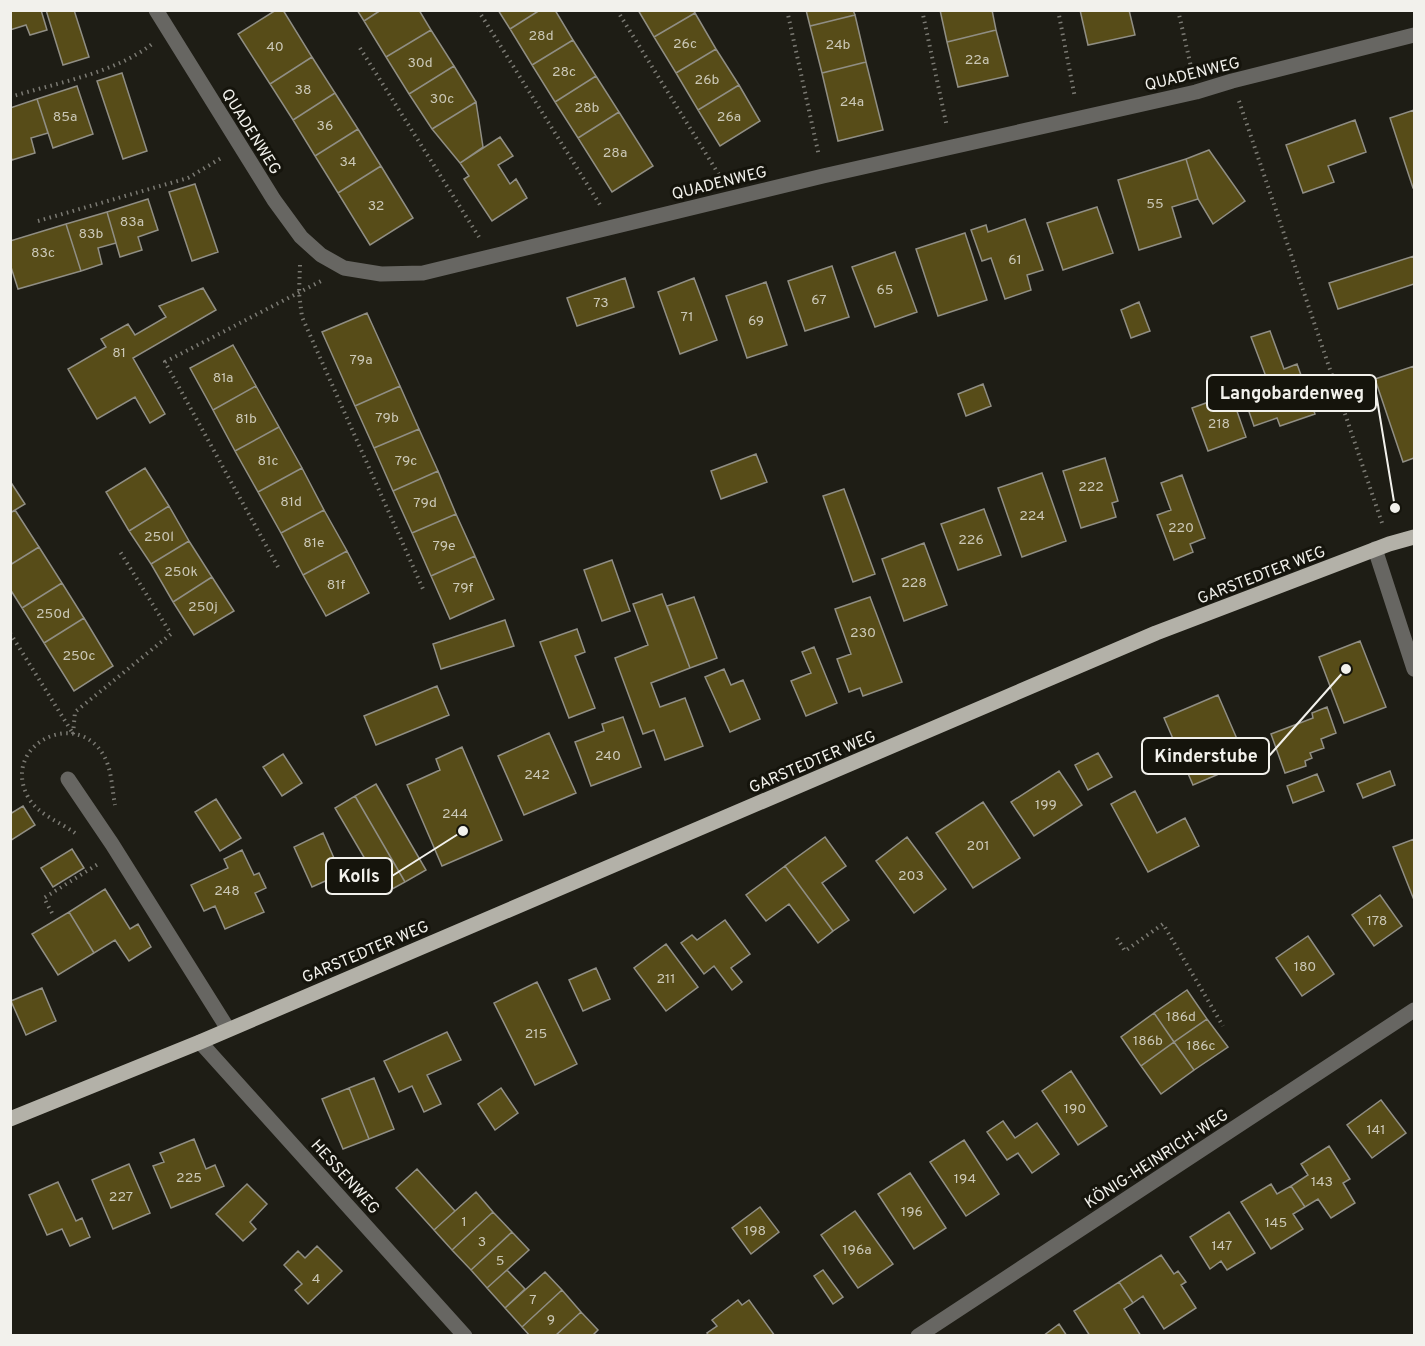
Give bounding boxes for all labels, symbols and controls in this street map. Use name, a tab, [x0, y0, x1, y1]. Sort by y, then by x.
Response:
house number: 28d	[528, 28, 554, 45]
house number: 26c	[673, 36, 697, 53]
house number: 24b	[826, 37, 851, 54]
house number: 40	[266, 39, 284, 56]
house number: 22a	[965, 52, 989, 69]
street label: QUADENWEG	[1143, 53, 1242, 96]
house number: 30d	[407, 55, 433, 72]
house number: 28c	[552, 64, 576, 81]
house number: 26b	[695, 72, 720, 89]
house number: 38	[295, 82, 311, 99]
street label: QUADENWEG	[216, 85, 285, 179]
house number: 30c	[430, 91, 454, 108]
house number: 24a	[840, 94, 864, 111]
house number: 28b	[575, 100, 600, 117]
house number: 85a	[53, 109, 77, 126]
house number: 26a	[717, 109, 741, 126]
house number: 36	[317, 118, 333, 135]
house number: 28a	[603, 145, 627, 162]
house number: 34	[339, 154, 357, 171]
street label: QUADENWEG	[670, 162, 769, 205]
house number: 55	[1146, 196, 1164, 213]
house number: 32	[368, 198, 384, 215]
house number: 83a	[120, 214, 144, 231]
house number: 83b	[79, 226, 104, 243]
house number: 83c	[31, 245, 55, 262]
house number: 61	[1008, 252, 1022, 269]
house number: 65	[876, 282, 894, 299]
house number: 67	[811, 292, 827, 309]
house number: 73	[593, 295, 609, 312]
house number: 71	[681, 309, 693, 326]
house number: 69	[748, 313, 764, 330]
house number: 81	[112, 345, 126, 362]
house number: 79a	[349, 352, 373, 369]
house number: 81a	[213, 370, 233, 387]
callout: Langobardenweg	[1207, 375, 1376, 411]
text: Langobardenweg	[1220, 383, 1364, 406]
house number: 79b	[375, 410, 399, 427]
house number: 81b	[235, 411, 257, 428]
house number: 218	[1208, 416, 1230, 433]
house number: 81c	[258, 453, 278, 470]
house number: 79c	[395, 453, 417, 470]
house number: 222	[1078, 479, 1104, 496]
house number: 81d	[280, 494, 302, 511]
house number: 79d	[413, 495, 437, 512]
house number: 224	[1019, 508, 1045, 525]
house number: 220	[1168, 520, 1194, 537]
house number: 250l	[144, 529, 174, 546]
house number: 226	[958, 532, 984, 549]
house number: 81e	[303, 535, 325, 552]
house number: 79e	[432, 538, 456, 555]
street label: GARSTEDTER WEG	[1195, 542, 1329, 610]
house number: 250k	[164, 564, 198, 581]
house number: 228	[901, 575, 927, 592]
house number: 81f	[327, 577, 346, 594]
house number: 79f	[453, 580, 474, 597]
house number: 250j	[188, 599, 218, 616]
house number: 250d	[36, 606, 70, 623]
house number: 230	[850, 625, 876, 642]
house number: 250c	[62, 648, 96, 665]
street label: GARSTEDTER WEG	[746, 727, 879, 799]
callout: Kinderstube	[1142, 738, 1269, 774]
text: Kinderstube	[1154, 746, 1258, 769]
house number: 240	[595, 748, 621, 765]
house number: 242	[524, 767, 550, 784]
house number: 199	[1035, 797, 1057, 814]
house number: 244	[442, 806, 468, 823]
house number: 201	[967, 838, 989, 855]
callout: Kolls	[326, 858, 392, 894]
text: Kolls	[338, 866, 380, 889]
house number: 203	[898, 868, 924, 885]
house number: 248	[214, 883, 240, 900]
house number: 178	[1367, 913, 1387, 930]
street label: GARSTEDTER WEG	[299, 917, 432, 989]
house number: 180	[1294, 959, 1316, 976]
house number: 211	[656, 971, 676, 988]
house number: 186d	[1166, 1009, 1196, 1026]
house number: 215	[525, 1026, 547, 1043]
house number: 186b	[1133, 1033, 1163, 1050]
house number: 186c	[1186, 1038, 1216, 1055]
house number: 190	[1064, 1101, 1086, 1118]
street label: KÖNIG-HEINRICH-WEG	[1080, 1104, 1233, 1214]
house number: 141	[1367, 1122, 1385, 1139]
street label: HESSENWEG	[306, 1136, 383, 1219]
house number: 225	[176, 1170, 202, 1187]
house number: 194	[954, 1171, 976, 1188]
house number: 143	[1311, 1174, 1333, 1191]
house number: 227	[109, 1189, 133, 1206]
house number: 196	[901, 1204, 923, 1221]
house number: 1	[461, 1214, 467, 1231]
house number: 145	[1265, 1215, 1287, 1232]
house number: 198	[744, 1223, 766, 1240]
house number: 3	[478, 1234, 486, 1251]
house number: 147	[1212, 1238, 1232, 1255]
house number: 196a	[842, 1242, 872, 1259]
house number: 5	[496, 1253, 504, 1270]
house number: 4	[312, 1271, 320, 1288]
house number: 7	[529, 1292, 537, 1309]
house number: 9	[547, 1312, 555, 1329]

